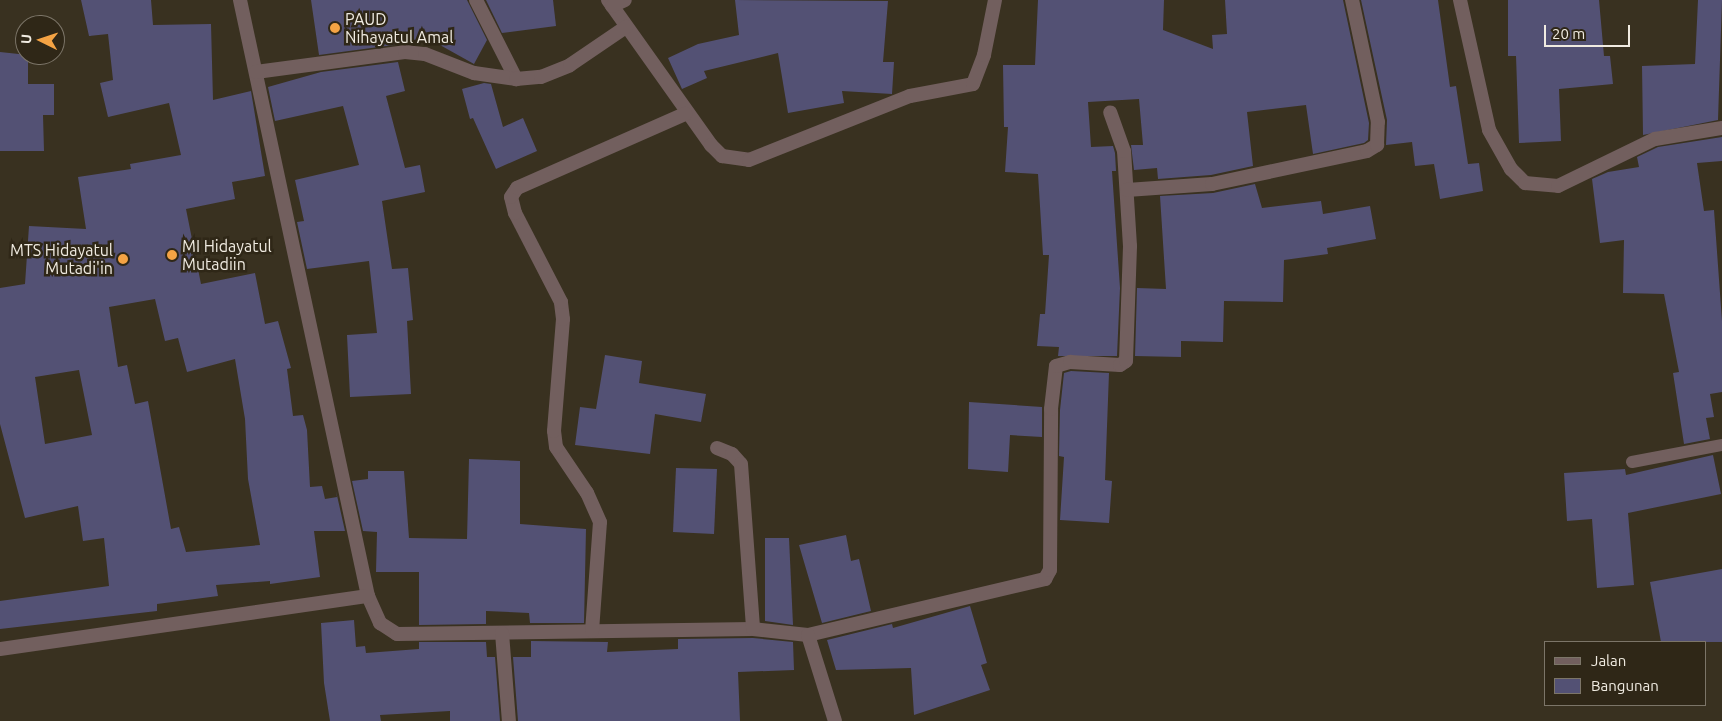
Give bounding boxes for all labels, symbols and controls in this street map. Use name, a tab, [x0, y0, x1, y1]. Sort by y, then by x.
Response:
place label: PAUD Nihayatul Amal	[345, 9, 453, 47]
north arrow	[15, 15, 65, 65]
scale bar	[1547, 15, 1633, 47]
marker: PAUD Nihayatul Amal	[329, 22, 341, 34]
text: 20 m	[1552, 25, 1585, 42]
text: U	[18, 34, 34, 44]
place label: MI Hidayatul Mutadiin	[182, 236, 272, 274]
place label: MTS Hidayatul Mutadi'in	[10, 240, 113, 278]
marker: MI Hidayatul Mutadiin	[166, 249, 178, 261]
marker: MTS Hidayatul Mutadi'in	[117, 253, 129, 265]
legend	[1544, 641, 1707, 706]
text: Jalan	[1591, 652, 1626, 669]
text: Bangunan	[1591, 677, 1659, 694]

